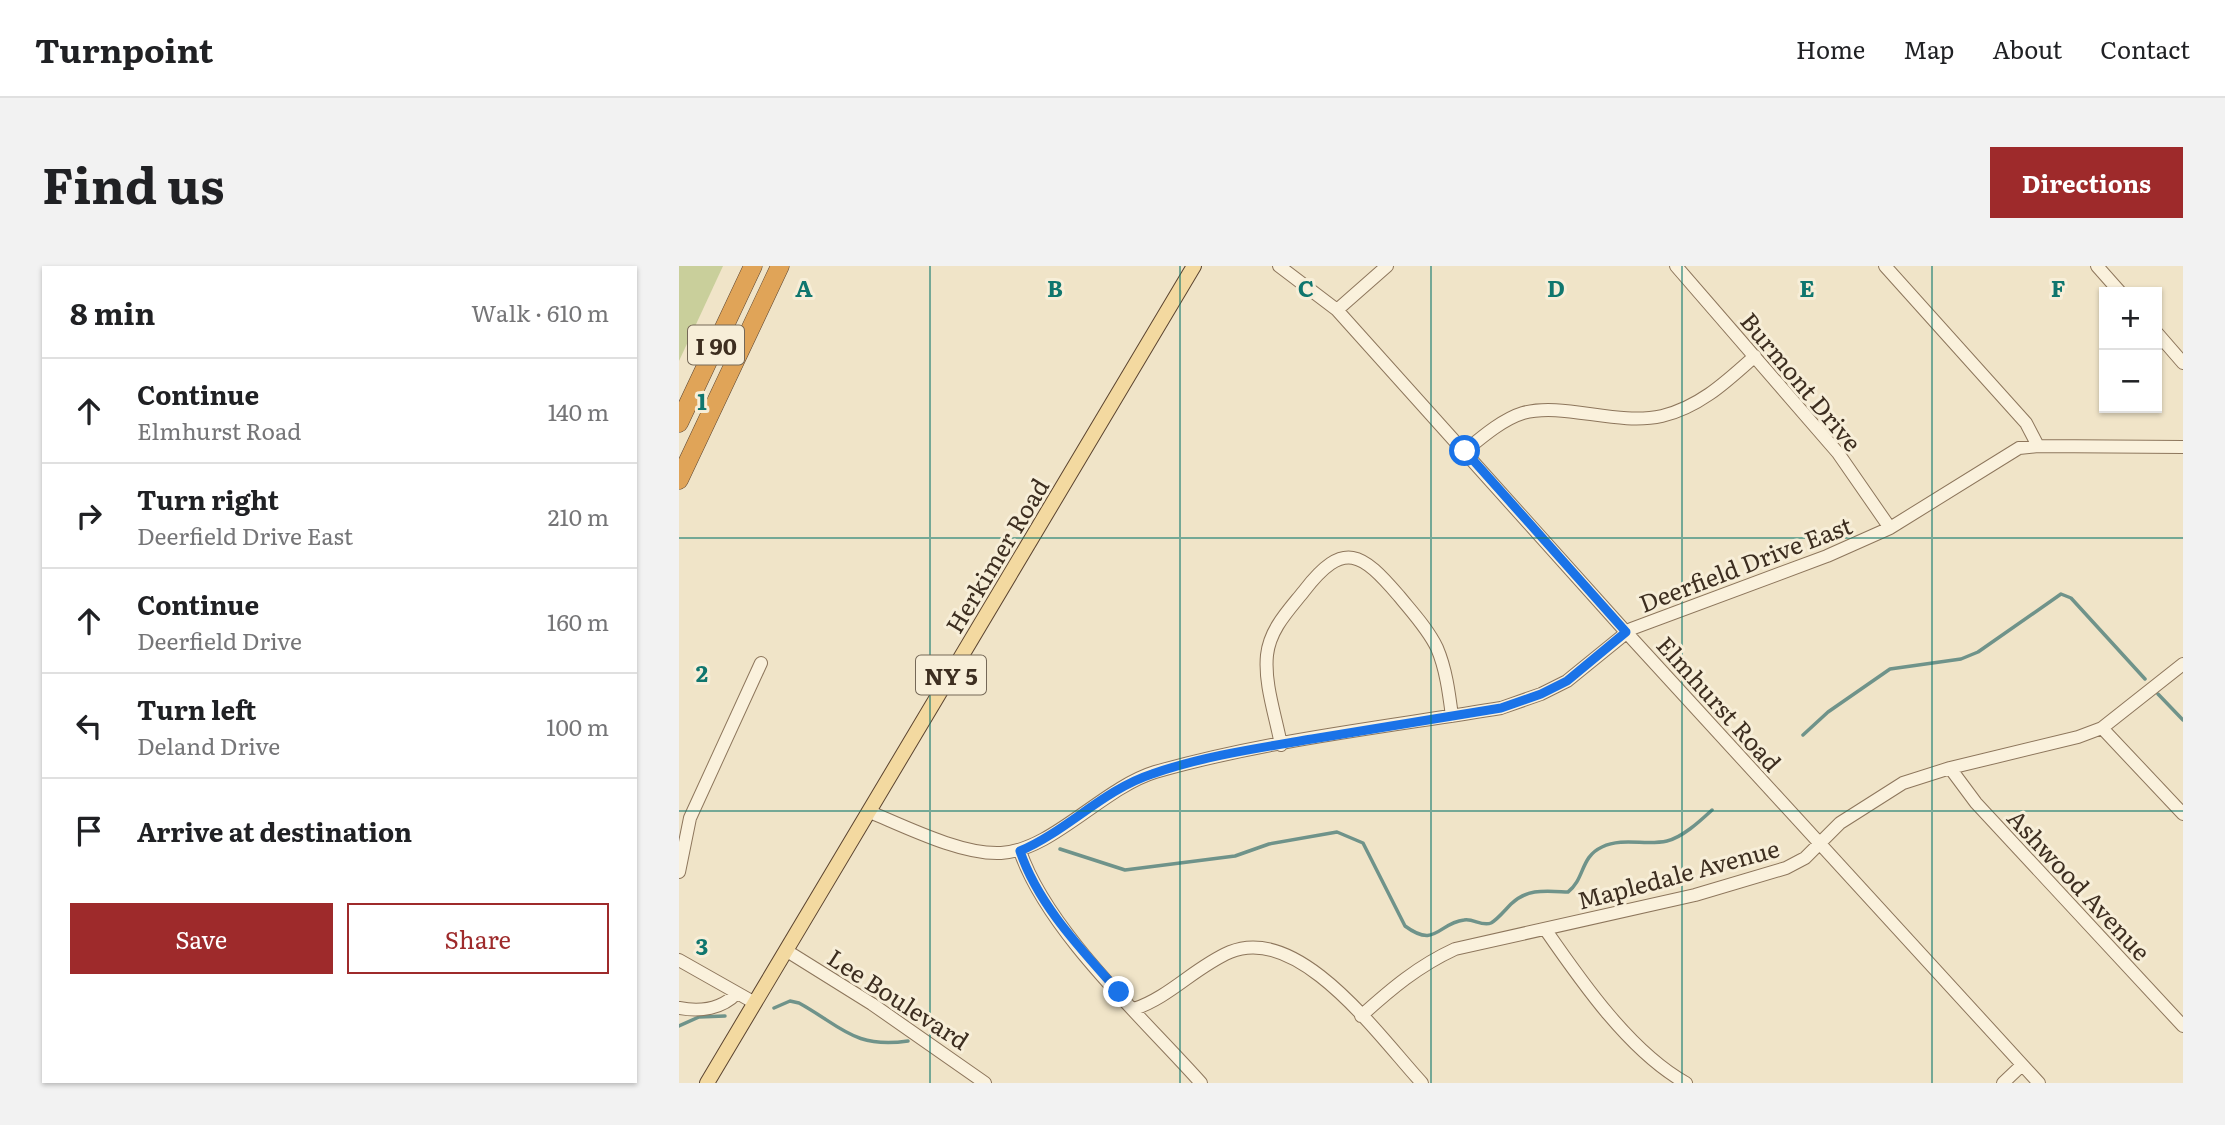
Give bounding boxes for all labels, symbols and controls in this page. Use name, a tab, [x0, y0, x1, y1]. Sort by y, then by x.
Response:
text: Turnpoint	[35, 24, 213, 73]
text: Home	[1796, 31, 1865, 66]
text: Map	[1903, 31, 1954, 66]
text: About	[1992, 31, 2062, 66]
text: Contact	[2100, 31, 2190, 66]
text: Find us	[42, 146, 225, 219]
button: Directions	[1990, 147, 2183, 218]
text: A	[795, 270, 813, 304]
text: B	[1047, 270, 1063, 304]
text: C	[1298, 270, 1314, 304]
text: D	[1547, 270, 1565, 304]
text: E	[1799, 270, 1815, 304]
text: F	[2051, 270, 2066, 304]
map controls	[2099, 287, 2162, 413]
button: +	[2099, 287, 2162, 350]
text: 8 min	[70, 290, 155, 334]
text: Walk · 610 m	[471, 295, 609, 329]
street label: Burmont Drive	[1733, 304, 1871, 458]
road number: I 90	[688, 326, 744, 365]
button: −	[2099, 350, 2162, 413]
text: Continue	[137, 374, 259, 413]
text: 1	[697, 383, 707, 417]
icon: ahead	[70, 392, 108, 430]
text: 140 m	[548, 394, 609, 428]
text: Elmhurst Road	[137, 413, 301, 447]
route start	[1449, 435, 1480, 466]
street label: Herkimer Road	[936, 471, 1056, 639]
text: Turn right	[137, 479, 279, 518]
icon: right	[70, 497, 108, 535]
text: 210 m	[548, 499, 609, 533]
street label: Deerfield Drive East	[1634, 506, 1857, 620]
text: Deerfield Drive East	[137, 518, 353, 552]
text: Continue	[137, 584, 259, 623]
icon: ahead	[70, 602, 108, 640]
text: 160 m	[547, 604, 609, 638]
text: Deerfield Drive	[137, 623, 302, 657]
street label: Elmhurst Road	[1650, 628, 1791, 779]
text: 2	[696, 655, 708, 689]
road number: NY 5	[916, 656, 986, 694]
text: Turn left	[137, 689, 256, 728]
icon: left	[70, 707, 108, 745]
text: 100 m	[546, 709, 609, 743]
text: Deland Drive	[137, 728, 280, 762]
street label: Ashwood Avenue	[2000, 801, 2160, 967]
text: Arrive at destination	[137, 811, 412, 850]
icon: arrive	[70, 812, 108, 850]
street label: Mapledale Avenue	[1573, 829, 1783, 917]
button: Save	[70, 903, 333, 974]
button: Share	[347, 903, 609, 974]
text: 3	[696, 928, 708, 962]
street label: Lee Boulevard	[821, 939, 977, 1057]
route end	[1103, 976, 1134, 1007]

